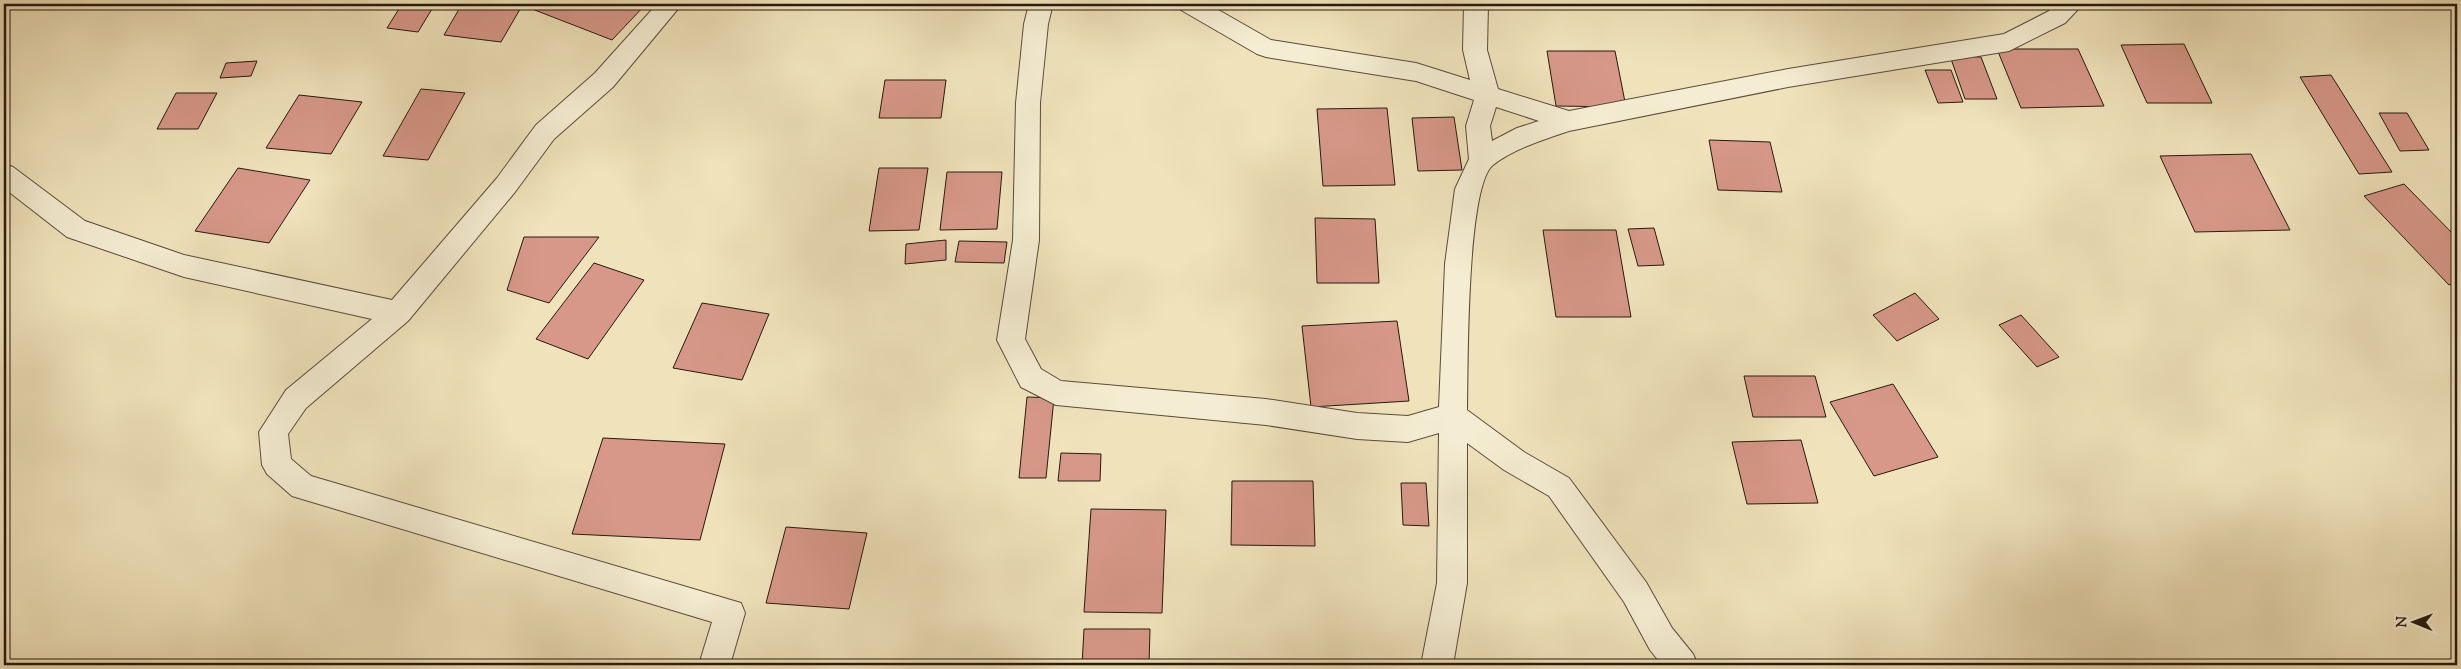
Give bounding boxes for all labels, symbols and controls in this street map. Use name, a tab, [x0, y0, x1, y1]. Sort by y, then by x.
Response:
north arrow	[2388, 596, 2438, 646]
text: N	[2393, 616, 2413, 628]

